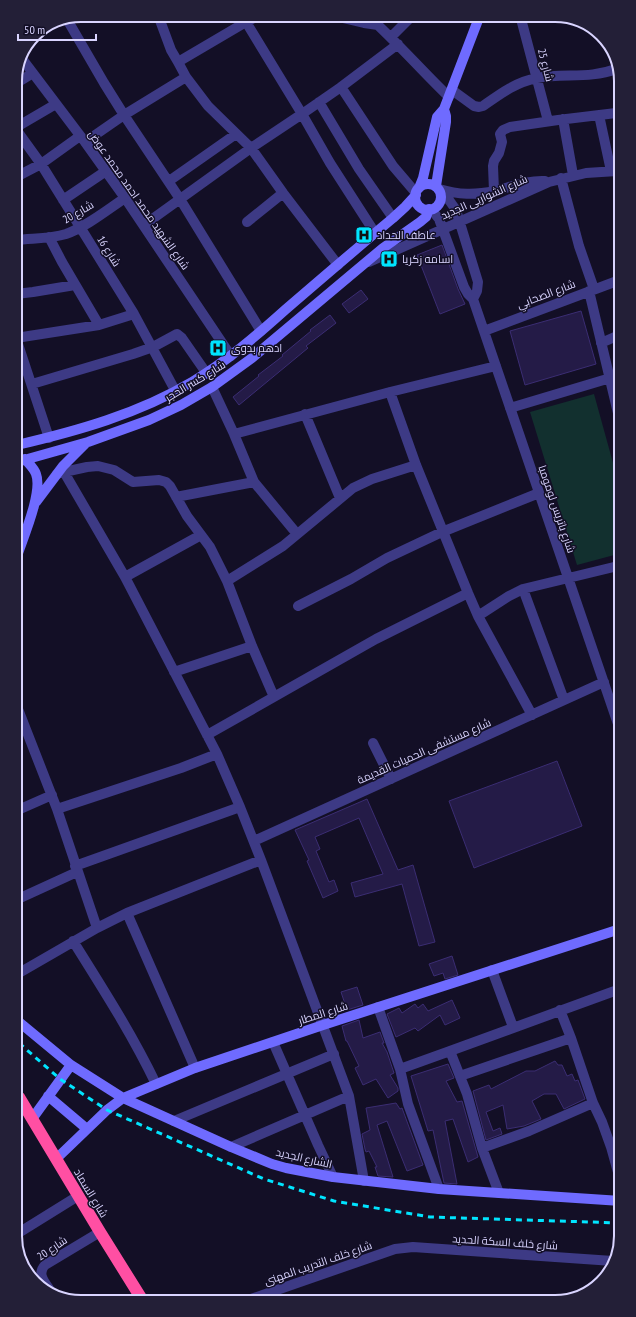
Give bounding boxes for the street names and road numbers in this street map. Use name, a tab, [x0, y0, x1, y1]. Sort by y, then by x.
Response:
street label: شارع 25	[534, 47, 557, 83]
street label: شارع الشهيد محمد احمد محمد عوض	[85, 128, 193, 273]
street label: شارع الشواربى الجديد	[438, 172, 530, 223]
street label: شارع 20	[60, 198, 97, 227]
street label: شارع 16	[93, 233, 124, 269]
street label: شارع الصحابي	[515, 276, 578, 313]
street label: شارع كسر الحجر	[161, 357, 228, 406]
street label: شارع باتريس لومومبا	[534, 463, 579, 555]
street label: شارع مستشفى الحميات القديمة	[355, 715, 494, 788]
street label: شارع المطار	[295, 998, 350, 1029]
street label: الشارع الجديد	[274, 1145, 333, 1172]
street label: شارع السماد	[70, 1166, 111, 1221]
street label: شارع خلف السكة الحديد	[452, 1231, 558, 1254]
street label: شارع 20	[34, 1233, 70, 1264]
street label: شارع خلف التدريب المهنى	[262, 1238, 374, 1289]

